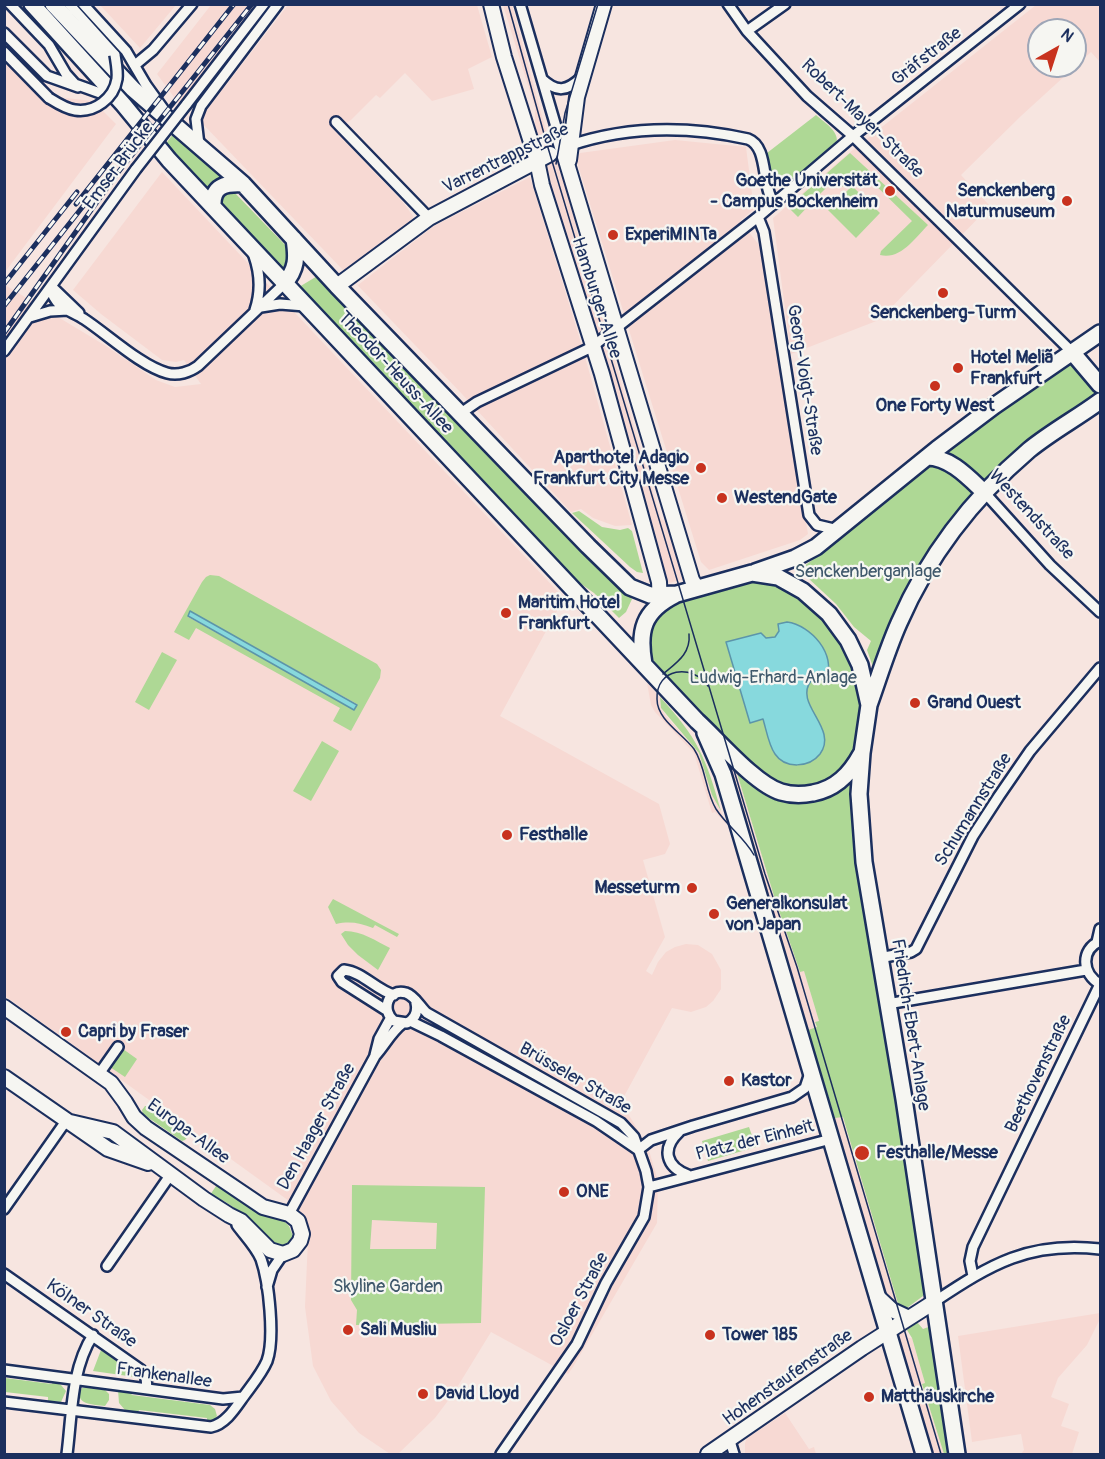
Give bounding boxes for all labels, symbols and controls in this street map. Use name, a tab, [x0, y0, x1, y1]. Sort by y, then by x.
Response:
north arrow	[1027, 18, 1087, 78]
street label: Gräfstraße	[888, 23, 966, 91]
text: N	[1057, 24, 1078, 47]
street label: Robert-Mayer-Straße	[796, 55, 928, 183]
street label: Emser Brücke	[79, 118, 159, 214]
street label: Varrentrappstraße	[439, 119, 573, 199]
place label: Goethe Universität - Campus Bockenheim	[710, 170, 878, 213]
place label: Senckenberg Naturmuseum	[946, 180, 1055, 222]
marker: Goethe Universität - Campus Bockenheim	[883, 184, 897, 198]
marker: Senckenberg Naturmuseum	[1060, 194, 1074, 208]
place label: ExperiMINTa	[625, 224, 717, 246]
marker: ExperiMINTa	[606, 228, 620, 242]
street label: Hamburger Allee	[566, 235, 626, 361]
marker: Senckenberg-Turm	[936, 286, 950, 300]
place label: Senckenberg-Turm	[870, 302, 1016, 324]
street label: Georg-Voigt-Straße	[781, 303, 827, 457]
street label: Theodor-Heuss-Allee	[333, 307, 457, 439]
place label: Hotel Meliã Frankfurt	[970, 347, 1054, 389]
marker: Hotel Meliã Frankfurt	[951, 361, 965, 375]
marker: One Forty West	[928, 379, 942, 393]
place label: One Forty West	[876, 395, 994, 417]
place label: Aparthotel Adagio Frankfurt City Messe	[533, 447, 689, 490]
marker: Aparthotel Adagio Frankfurt City Messe	[694, 461, 708, 475]
street label: Westendstraße	[984, 465, 1078, 565]
place label: WestendGate	[734, 487, 837, 509]
marker: WestendGate	[715, 491, 729, 505]
park label: Senckenberganlage	[795, 561, 941, 583]
place label: Maritim Hotel Frankfurt	[518, 592, 620, 634]
marker: Maritim Hotel Frankfurt	[499, 606, 513, 620]
park label: Ludwig-Erhard-Anlage	[689, 667, 857, 689]
place label: Grand Ouest	[927, 692, 1021, 714]
marker: Grand Ouest	[908, 696, 922, 710]
street label: Schumannstraße	[931, 749, 1017, 871]
place label: Festhalle	[519, 824, 588, 846]
marker: Festhalle	[500, 828, 514, 842]
place label: Messeturm	[594, 877, 680, 899]
marker: Messeturm	[685, 881, 699, 895]
place label: Generalkonsulat von Japan	[726, 893, 848, 936]
marker: Generalkonsulat von Japan	[707, 907, 721, 921]
street label: Friedrich-Ebert-Anlage	[886, 937, 934, 1113]
street label: Beethovenstraße	[1001, 1012, 1077, 1136]
place label: Capri by Fraser	[78, 1021, 189, 1043]
marker: Capri by Fraser	[59, 1025, 73, 1039]
street label: Brüsseler Straße	[515, 1038, 635, 1120]
street label: Den Haager Straße	[273, 1060, 361, 1194]
place label: Kastor	[741, 1070, 792, 1092]
marker: Kastor	[722, 1074, 736, 1088]
street label: Europa-Allee	[142, 1095, 234, 1169]
street label: Platz der Einheit	[694, 1116, 816, 1166]
place label: Festhalle/Messe	[876, 1142, 998, 1164]
marker: Festhalle/Messe	[853, 1144, 871, 1162]
place label: ONE	[576, 1181, 609, 1203]
marker: ONE	[557, 1185, 571, 1199]
street label: Osloer Straße	[546, 1249, 614, 1351]
street label: Kölner Straße	[42, 1275, 140, 1353]
park label: Skyline Garden	[333, 1276, 443, 1298]
place label: Sali Musliu	[360, 1319, 437, 1341]
marker: Sali Musliu	[341, 1323, 355, 1337]
place label: Tower 185	[722, 1324, 798, 1346]
street label: Hohenstaufenstraße	[719, 1325, 857, 1431]
marker: Tower 185	[703, 1328, 717, 1342]
street label: Frankenallee	[115, 1359, 213, 1393]
place label: David Lloyd	[435, 1383, 519, 1405]
place label: Matthäuskirche	[881, 1386, 994, 1408]
marker: David Lloyd	[416, 1387, 430, 1401]
marker: Matthäuskirche	[862, 1390, 876, 1404]

